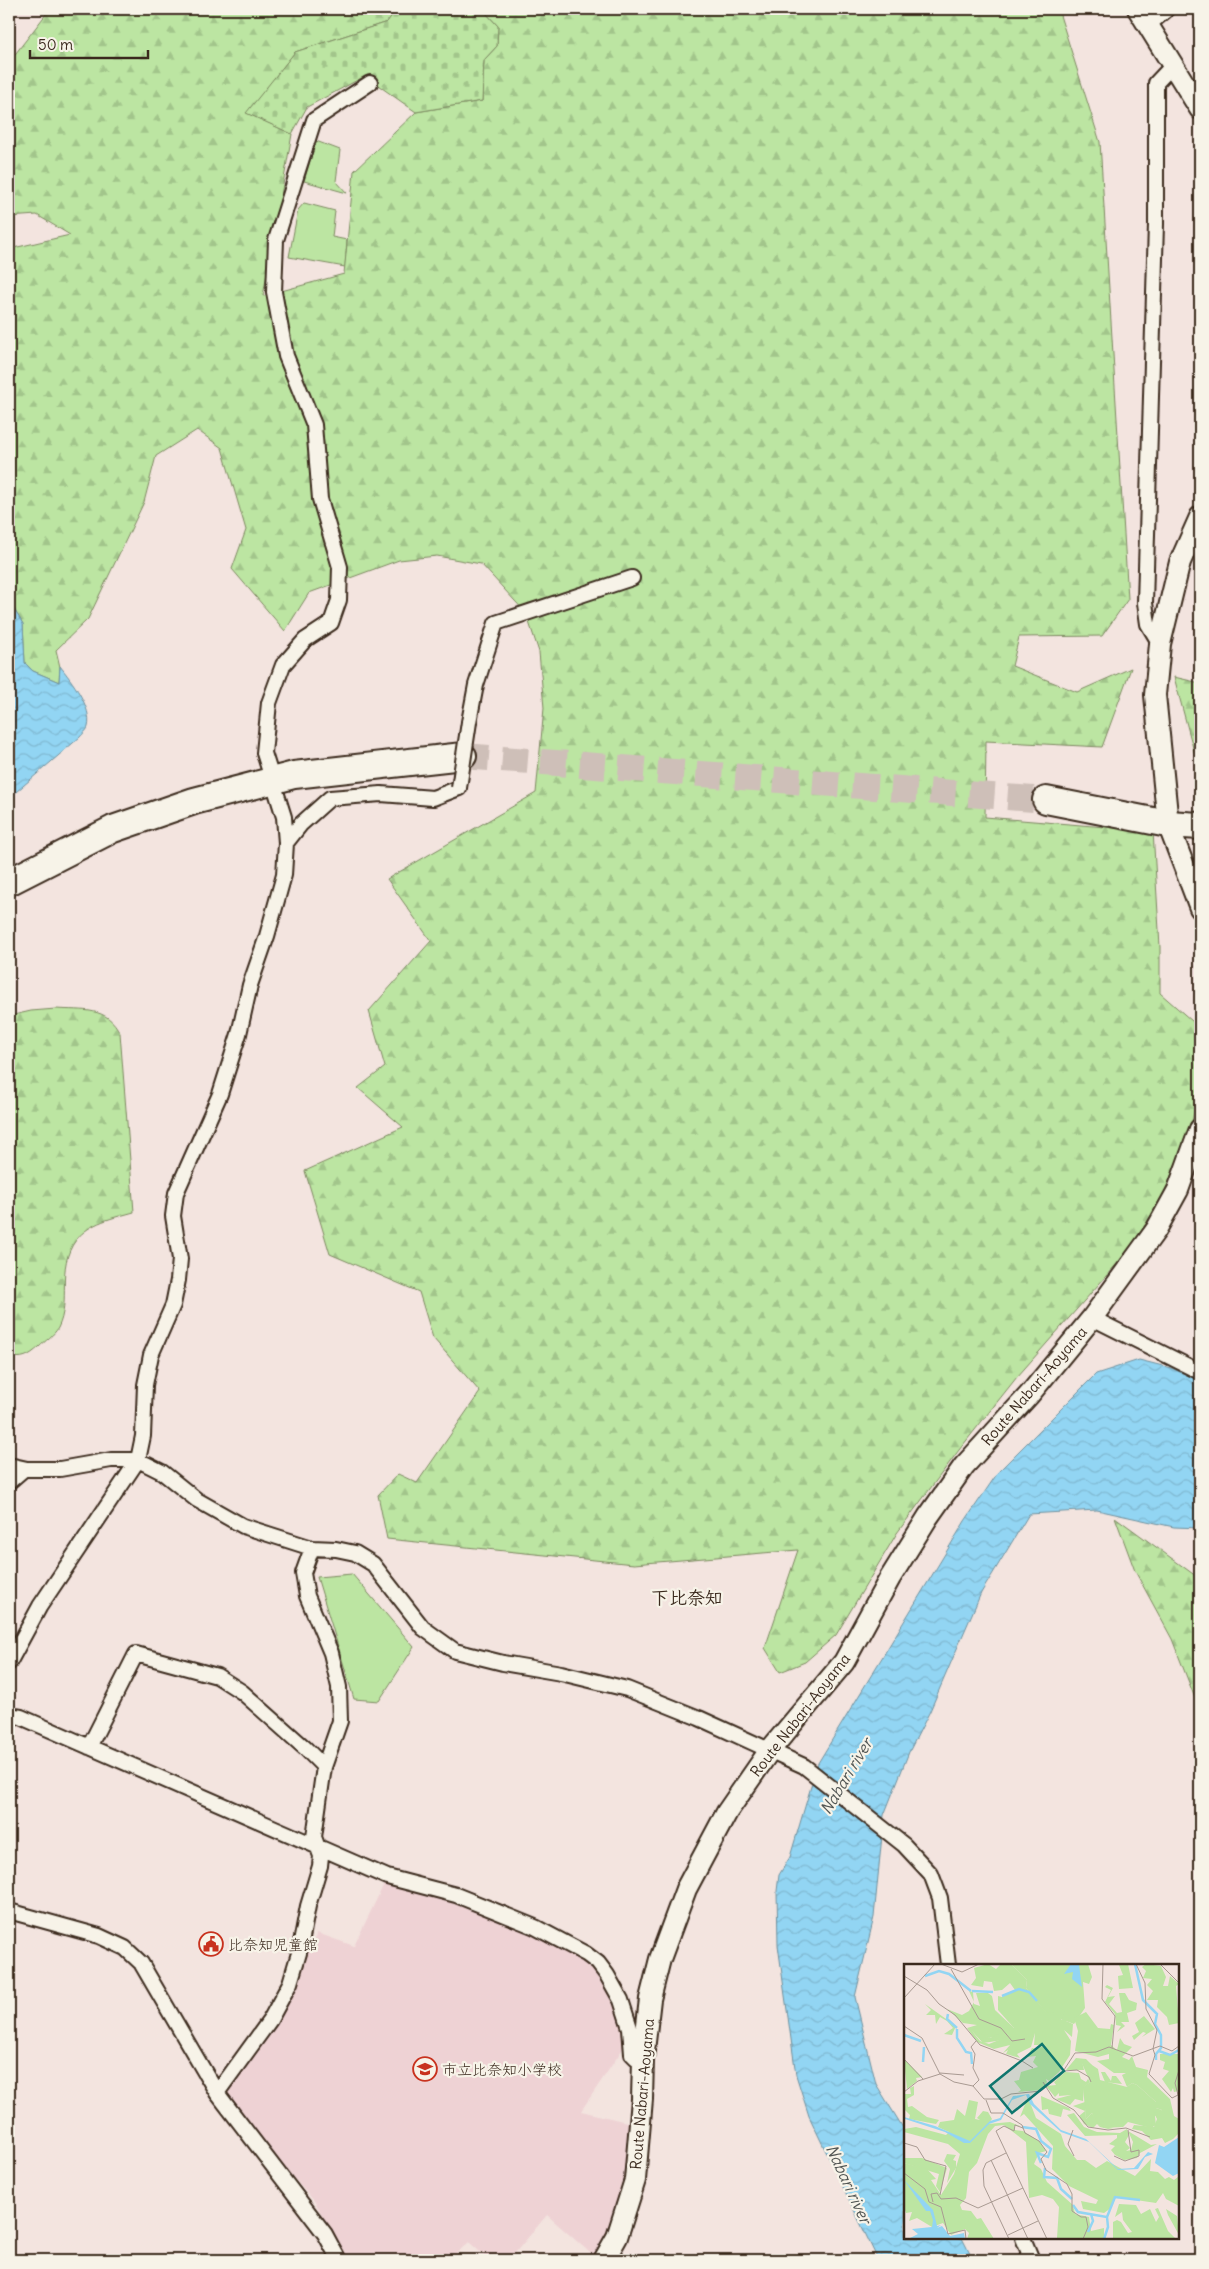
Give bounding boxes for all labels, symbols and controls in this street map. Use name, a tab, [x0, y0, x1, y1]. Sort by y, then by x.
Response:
scale bar	[30, 28, 148, 60]
text: 50 m	[38, 35, 73, 54]
street label: Route Nabari-Aoyama	[977, 1322, 1091, 1449]
district label: 下比奈知	[651, 1586, 723, 1609]
street label: Route Nabari-Aoyama	[746, 1649, 854, 1781]
water label: Nabari river	[816, 1732, 878, 1818]
public building icon: 比奈知児童館	[198, 1931, 224, 1957]
place label: 比奈知児童館	[228, 1935, 318, 1954]
inset map	[904, 1964, 1179, 2239]
street label: Route Nabari-Aoyama	[626, 2017, 658, 2170]
school or university icon: 市立比奈知小学校	[412, 2056, 438, 2082]
place label: 市立比奈知小学校	[442, 2060, 562, 2079]
water label: Nabari river	[822, 2141, 877, 2229]

